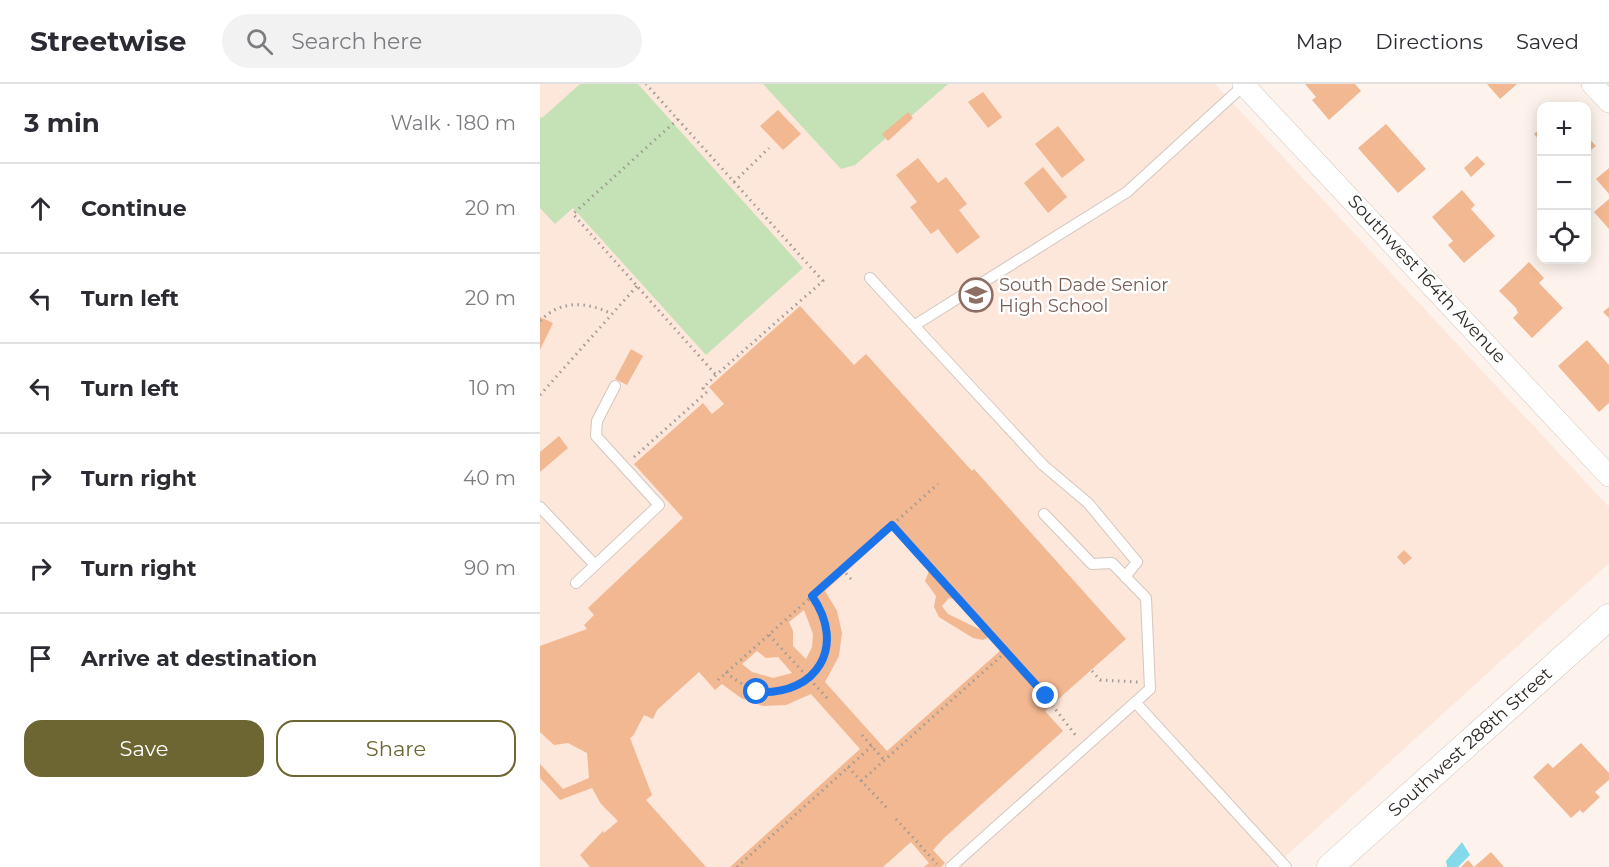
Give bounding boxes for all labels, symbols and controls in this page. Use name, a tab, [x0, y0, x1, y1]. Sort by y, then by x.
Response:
search box	[222, 14, 642, 68]
text: Streetwise	[30, 24, 186, 58]
icon: search	[243, 25, 276, 58]
text: Search here	[291, 28, 422, 55]
text: Map	[1296, 29, 1342, 54]
text: Directions	[1375, 29, 1483, 54]
text: Saved	[1516, 29, 1579, 54]
map controls	[1537, 102, 1591, 264]
button: +	[1537, 102, 1591, 156]
text: 3 min	[24, 107, 100, 139]
text: Walk · 180 m	[391, 111, 516, 135]
button: −	[1537, 156, 1591, 210]
street label: Southwest 164th Avenue	[1343, 190, 1511, 368]
icon: ahead	[24, 192, 57, 225]
text: Continue	[81, 195, 187, 222]
text: 20 m	[465, 196, 516, 220]
button: locate	[1537, 210, 1591, 264]
place label: South Dade Senior High School	[999, 274, 1168, 317]
school or university icon: South Dade Senior High School	[958, 277, 994, 313]
icon: left	[24, 282, 57, 315]
text: Turn left	[81, 285, 179, 312]
text: 20 m	[465, 286, 516, 310]
icon: left	[24, 372, 57, 405]
text: Turn left	[81, 375, 179, 402]
text: 10 m	[469, 376, 516, 400]
icon: right	[24, 462, 57, 495]
text: Turn right	[81, 465, 196, 492]
text: 40 m	[463, 466, 516, 490]
icon: right	[24, 552, 57, 585]
text: Turn right	[81, 555, 196, 582]
text: 90 m	[464, 556, 516, 580]
icon: arrive	[24, 642, 57, 675]
text: Arrive at destination	[81, 645, 317, 672]
street label: Southwest 288th Street	[1384, 663, 1556, 821]
route start	[743, 678, 769, 704]
route end	[1032, 682, 1058, 708]
button: Save	[24, 720, 264, 777]
button: Share	[276, 720, 516, 777]

